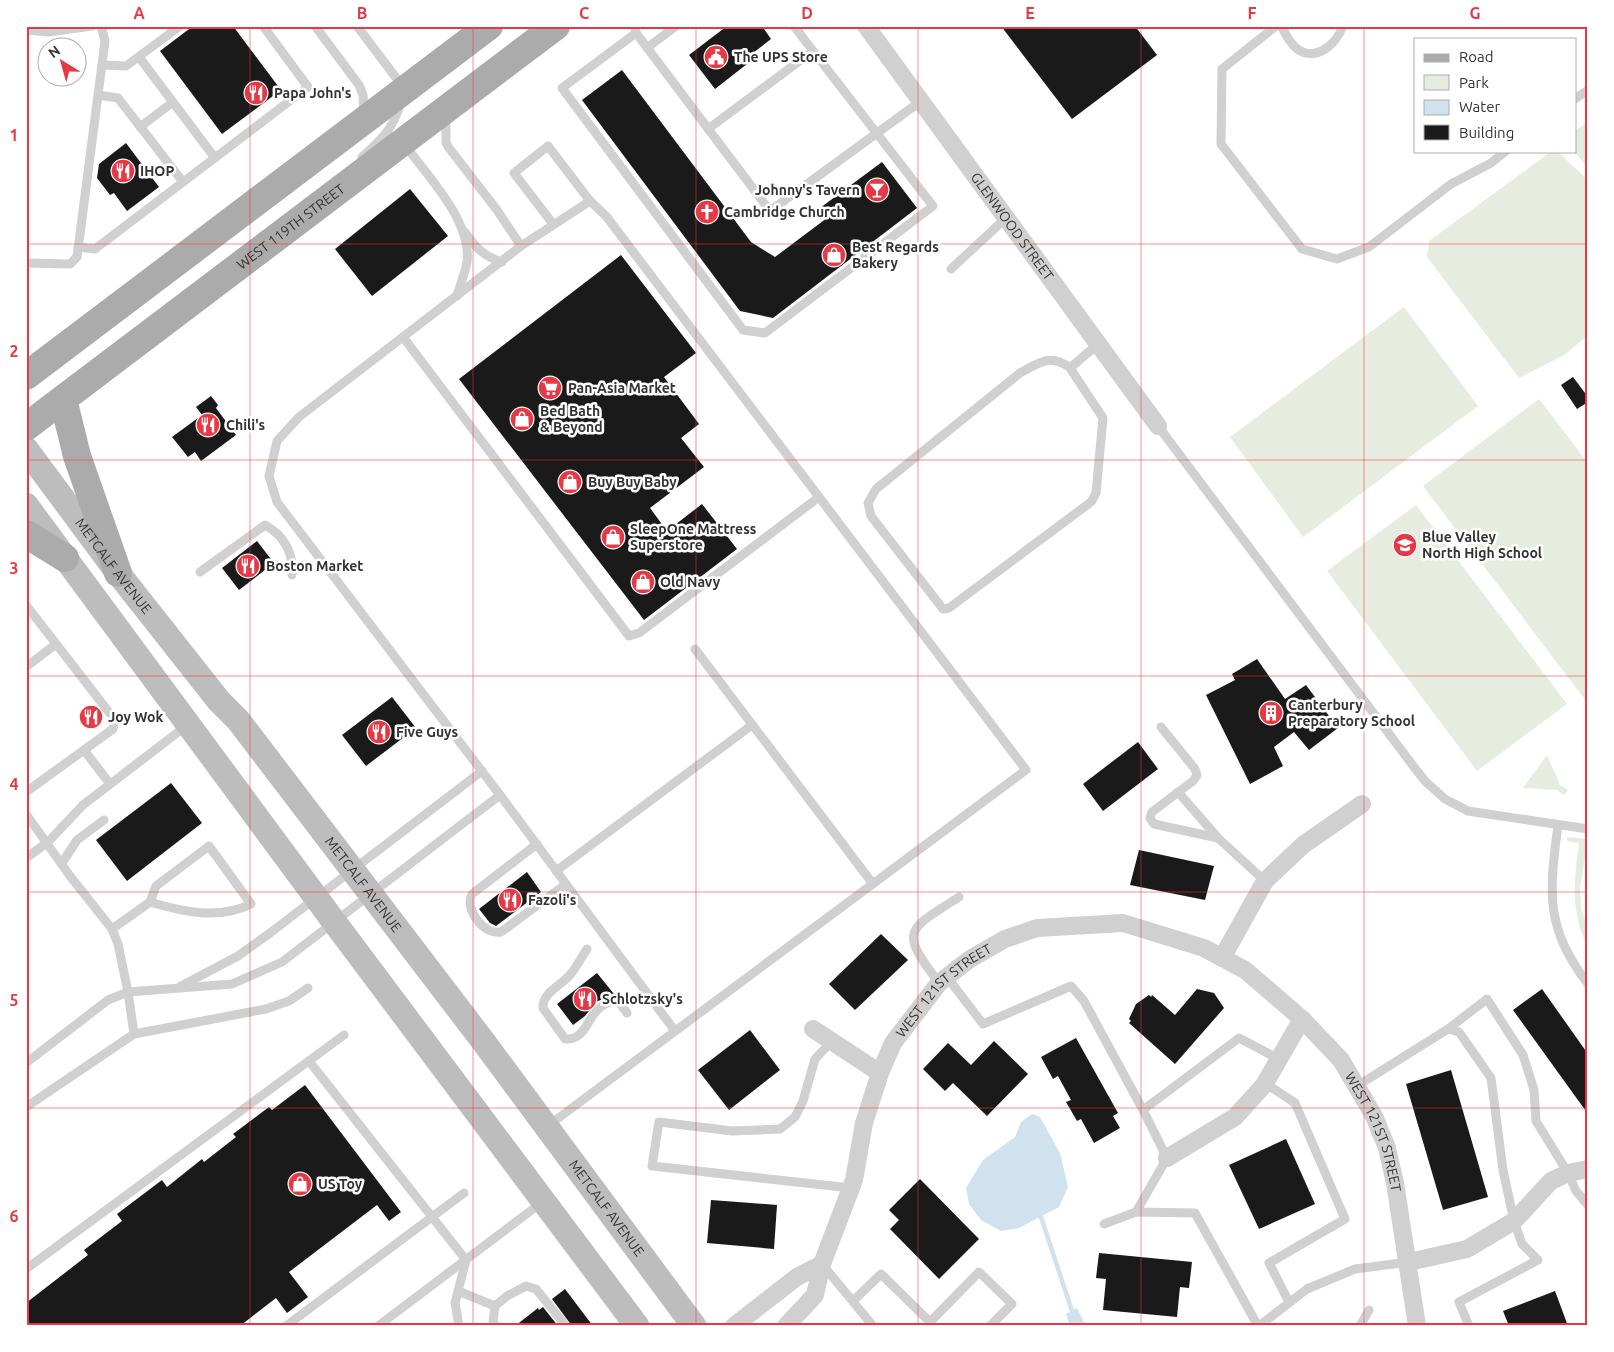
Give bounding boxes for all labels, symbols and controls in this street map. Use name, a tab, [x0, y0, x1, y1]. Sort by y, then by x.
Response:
text: A	[133, 4, 145, 22]
text: B	[357, 4, 367, 22]
text: C	[579, 4, 589, 22]
text: D	[801, 4, 813, 22]
text: E	[1025, 4, 1035, 22]
text: F	[1248, 4, 1257, 22]
text: G	[1469, 4, 1481, 22]
north arrow	[38, 38, 88, 88]
legend	[1414, 38, 1576, 152]
text: N	[45, 42, 63, 61]
public building icon: The UPS Store	[703, 44, 729, 70]
text: Road	[1459, 48, 1494, 65]
place label: The UPS Store	[734, 49, 828, 65]
text: Park	[1459, 74, 1489, 91]
restaurant icon: Papa John's	[243, 80, 269, 106]
place label: Papa John's	[274, 85, 352, 101]
text: Water	[1459, 98, 1500, 115]
text: Building	[1459, 124, 1514, 141]
text: 1	[9, 126, 19, 144]
restaurant icon: IHOP	[110, 158, 136, 184]
place label: IHOP	[140, 163, 174, 179]
street label: GLENWOOD STREET	[968, 169, 1057, 283]
bar icon: Johnny's Tavern	[864, 177, 890, 203]
street label: WEST 119TH STREET	[234, 181, 348, 273]
place label: Johnny's Tavern	[755, 182, 860, 198]
church icon: Cambridge Church	[694, 199, 720, 225]
place label: Cambridge Church	[724, 204, 845, 220]
place label: Best Regards Bakery	[852, 239, 939, 271]
shop icon: Best Regards Bakery	[821, 242, 847, 268]
text: 2	[9, 342, 19, 360]
supermarket icon: Pan-Asia Market	[537, 375, 563, 401]
place label: Pan-Asia Market	[568, 380, 676, 396]
place label: Bed Bath & Beyond	[540, 403, 603, 435]
shop icon: Bed Bath & Beyond	[509, 406, 535, 432]
restaurant icon: Chili's	[195, 412, 221, 438]
place label: Chili's	[226, 417, 266, 433]
shop icon: Buy Buy Baby	[557, 469, 583, 495]
place label: Buy Buy Baby	[588, 474, 677, 490]
street label: METCALF AVENUE	[72, 515, 155, 617]
place label: SleepOne Mattress Superstore	[630, 521, 757, 553]
shop icon: SleepOne Mattress Superstore	[600, 524, 626, 550]
place label: Blue Valley North High School	[1422, 529, 1542, 561]
school or university icon: Blue Valley North High School	[1392, 532, 1418, 558]
restaurant icon: Boston Market	[235, 553, 261, 579]
place label: Boston Market	[266, 558, 363, 574]
text: 3	[9, 559, 19, 577]
shop icon: Old Navy	[630, 569, 656, 595]
place label: Old Navy	[660, 574, 721, 590]
place label: Canterbury Preparatory School	[1288, 697, 1415, 729]
building icon: Canterbury Preparatory School	[1258, 700, 1284, 726]
restaurant icon: Joy Wok	[78, 704, 104, 730]
place label: Joy Wok	[108, 709, 164, 725]
restaurant icon: Five Guys	[366, 719, 392, 745]
place label: Five Guys	[396, 724, 458, 740]
text: 4	[9, 775, 19, 793]
street label: METCALF AVENUE	[322, 833, 405, 935]
restaurant icon: Fazoli's	[497, 887, 523, 913]
place label: Fazoli's	[528, 892, 577, 908]
street label: WEST 121ST STREET	[892, 940, 994, 1040]
restaurant icon: Schlotzsky's	[572, 986, 598, 1012]
text: 5	[9, 991, 19, 1009]
place label: Schlotzsky's	[602, 991, 683, 1007]
street label: WEST 121ST STREET	[1342, 1069, 1404, 1193]
street label: METCALF AVENUE	[566, 1157, 648, 1260]
shop icon: US Toy	[287, 1171, 313, 1197]
place label: US Toy	[318, 1176, 363, 1192]
text: 6	[9, 1207, 19, 1225]

